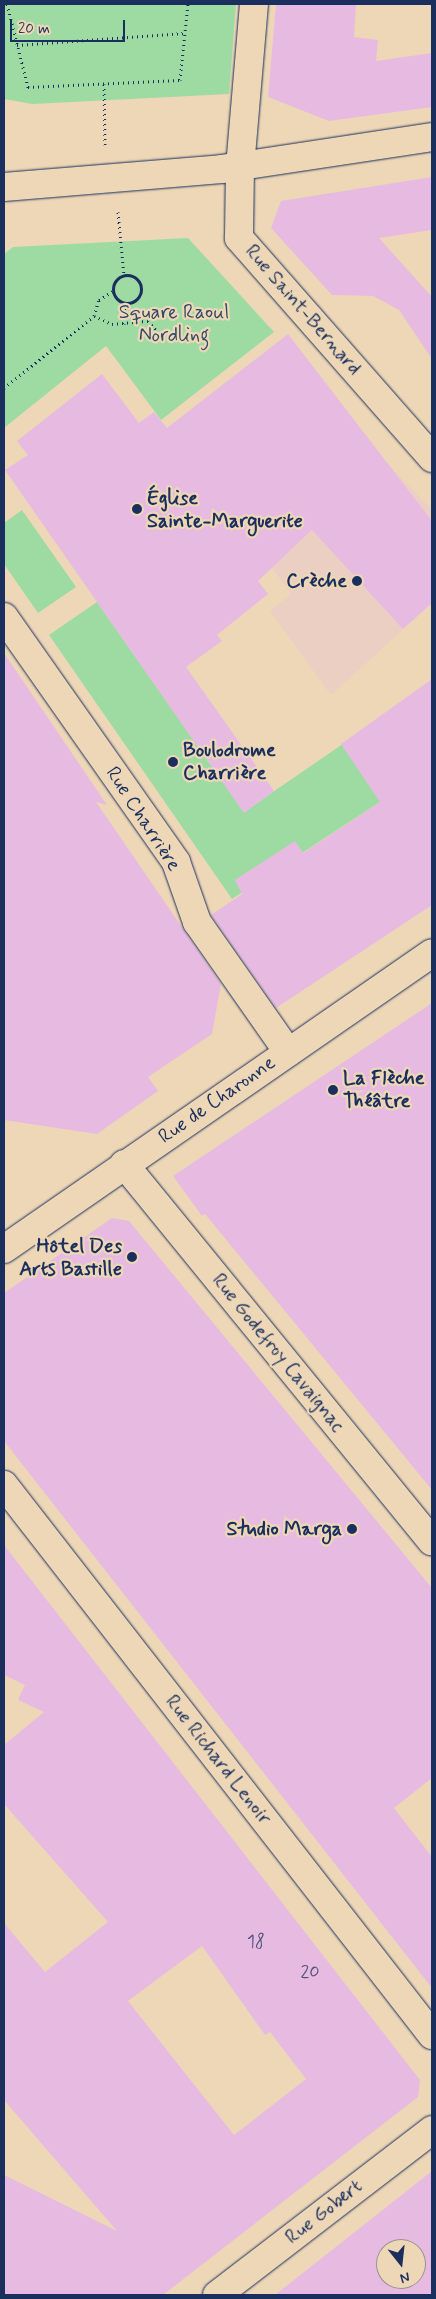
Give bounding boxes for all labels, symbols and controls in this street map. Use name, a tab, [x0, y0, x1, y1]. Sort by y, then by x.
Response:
scale bar	[12, 10, 128, 42]
text: 20 m	[18, 19, 50, 39]
street label: Rue Saint-Bernard	[240, 240, 366, 380]
park label: Square Raoul Nordling	[119, 300, 229, 347]
place label: Église Sainte-Marguerite	[147, 486, 303, 533]
marker: Église Sainte-Marguerite	[131, 503, 143, 515]
place label: Crèche	[286, 569, 347, 593]
marker: Crèche	[351, 575, 363, 587]
place label: Boulodrome Charrière	[183, 738, 276, 785]
marker: Boulodrome Charrière	[167, 756, 179, 768]
street label: Rue Charrière	[101, 763, 185, 875]
street label: Rue de Charonne	[152, 1050, 282, 1150]
place label: La Flèche Théâtre	[343, 1066, 425, 1113]
marker: La Flèche Théâtre	[327, 1084, 339, 1096]
place label: Hôtel Des Arts Bastille	[19, 1234, 122, 1281]
marker: Hôtel Des Arts Bastille	[126, 1251, 138, 1263]
street label: Rue Godefroy Cavaignac	[205, 1267, 351, 1439]
place label: Studio Marga	[229, 1517, 342, 1541]
marker: Studio Marga	[346, 1523, 358, 1535]
street label: Rue Richard Lenoir	[159, 1689, 277, 1831]
house number: 18	[247, 1931, 265, 1953]
house number: 20	[300, 1961, 320, 1983]
street label: Rue Gobert	[280, 2174, 368, 2250]
north arrow	[376, 2239, 426, 2289]
text: N	[398, 2268, 412, 2287]

